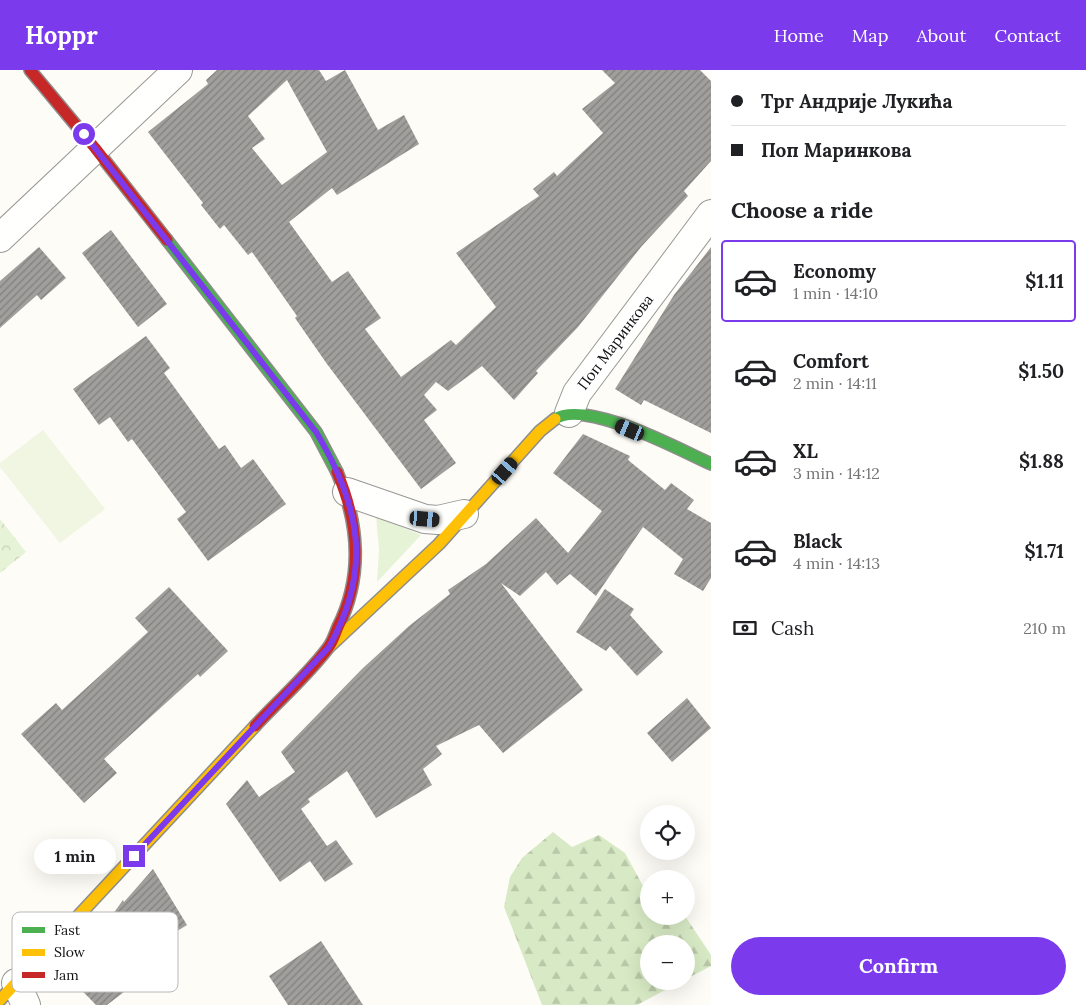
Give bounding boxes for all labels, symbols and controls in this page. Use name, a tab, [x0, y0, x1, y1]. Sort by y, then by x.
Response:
text: Hoppr	[25, 20, 98, 51]
text: Home	[774, 24, 824, 47]
text: Map	[852, 24, 888, 47]
text: About	[916, 24, 966, 47]
text: Contact	[994, 24, 1061, 47]
text: Трг Андрије Лукића	[761, 89, 952, 113]
route start	[73, 123, 95, 145]
text: Поп Маринкова	[761, 138, 911, 162]
text: Choose a ride	[731, 196, 873, 224]
icon: car	[733, 259, 778, 304]
text: Economy	[793, 259, 876, 283]
text: $1.11	[1025, 269, 1064, 293]
text: 1 min · 14:10	[793, 283, 878, 303]
street label: Поп Маринкова	[573, 290, 657, 393]
icon: car	[733, 349, 778, 394]
text: Comfort	[793, 349, 869, 373]
text: $1.50	[1018, 359, 1064, 383]
text: 2 min · 14:11	[793, 373, 877, 393]
car	[613, 417, 646, 443]
icon: car	[733, 439, 778, 484]
text: XL	[793, 439, 818, 463]
text: $1.88	[1019, 449, 1064, 473]
car	[489, 455, 520, 487]
text: 3 min · 14:12	[793, 463, 880, 483]
car	[409, 510, 440, 528]
icon: car	[733, 529, 778, 574]
text: Black	[793, 529, 842, 553]
text: $1.71	[1025, 539, 1064, 563]
text: 4 min · 14:13	[793, 553, 880, 573]
icon: cash	[731, 614, 759, 642]
text: Cash	[771, 616, 814, 640]
text: 210 m	[1023, 618, 1066, 638]
map controls	[640, 805, 695, 990]
button: locate	[640, 805, 695, 860]
callout: 1 min	[34, 838, 116, 874]
route end	[123, 845, 145, 867]
text: 1 min	[55, 846, 95, 866]
button: +	[640, 870, 695, 925]
legend	[12, 912, 178, 992]
text: Fast	[54, 921, 81, 939]
button: −	[640, 935, 695, 990]
button: Confirm	[731, 937, 1066, 995]
text: Slow	[54, 943, 86, 961]
text: Jam	[53, 966, 79, 984]

